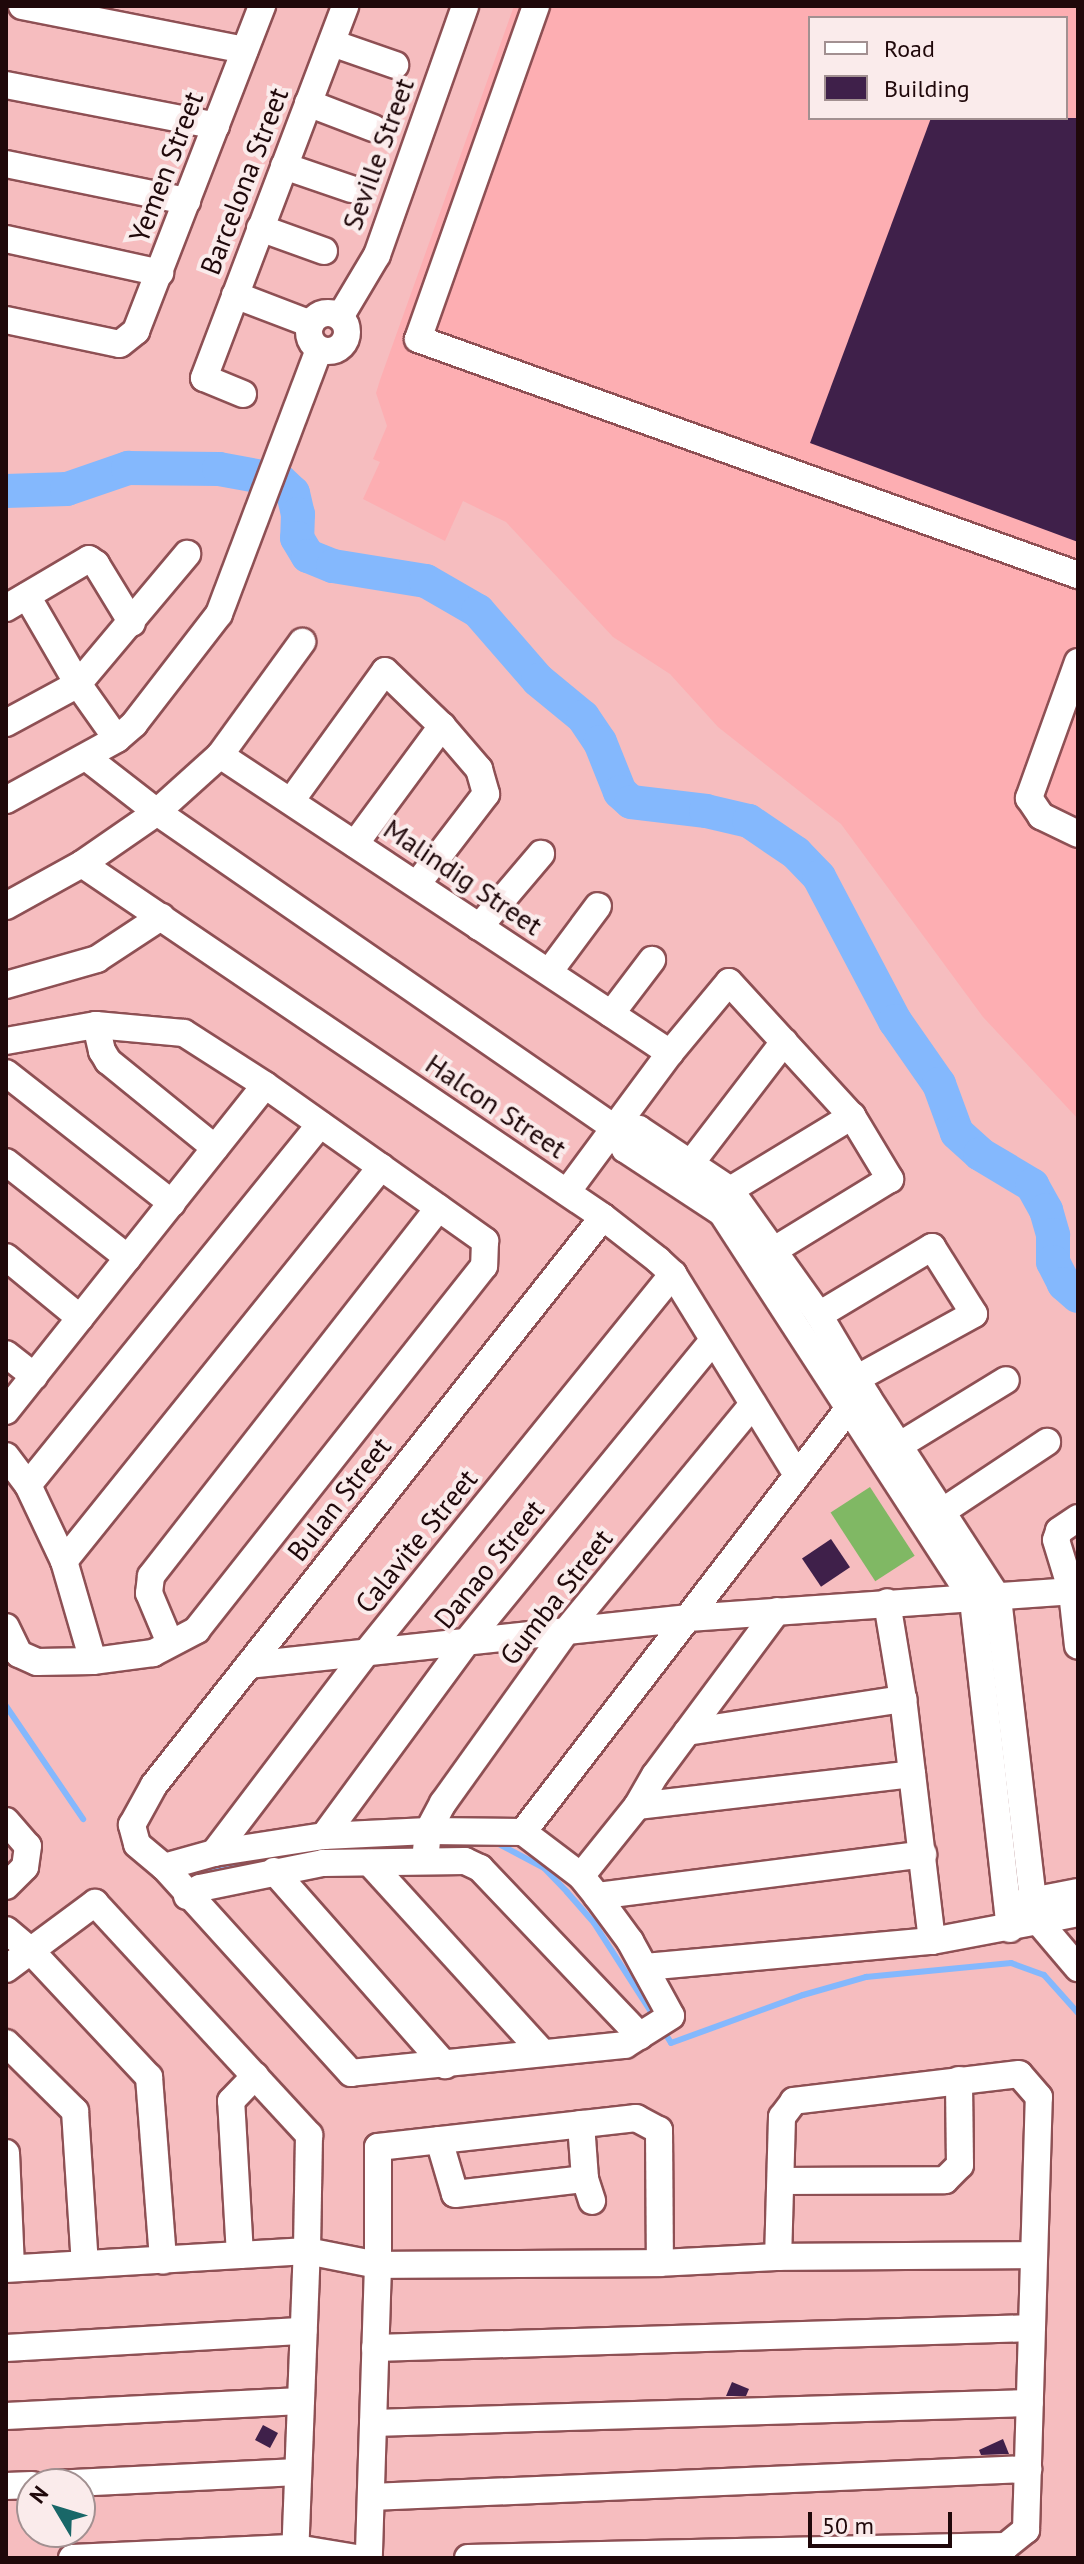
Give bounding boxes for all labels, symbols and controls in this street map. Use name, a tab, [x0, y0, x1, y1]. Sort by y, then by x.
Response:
legend	[808, 16, 1068, 120]
text: Road	[884, 33, 935, 64]
text: Building	[884, 73, 970, 104]
street label: Seville Street	[335, 74, 421, 234]
street label: Barcelona Street	[193, 83, 295, 279]
street label: Yemen Street	[122, 87, 210, 247]
street label: Malindig Street	[377, 812, 549, 942]
street label: Halcon Street	[419, 1047, 573, 1165]
street label: Bulan Street	[280, 1430, 398, 1568]
street label: Calavite Street	[348, 1462, 484, 1620]
street label: Danao Street	[427, 1493, 551, 1635]
street label: Gumba Street	[493, 1522, 619, 1672]
north arrow	[16, 2468, 96, 2548]
text: N	[23, 2480, 54, 2509]
scale bar	[812, 2496, 956, 2546]
text: 50 m	[822, 2510, 874, 2541]

